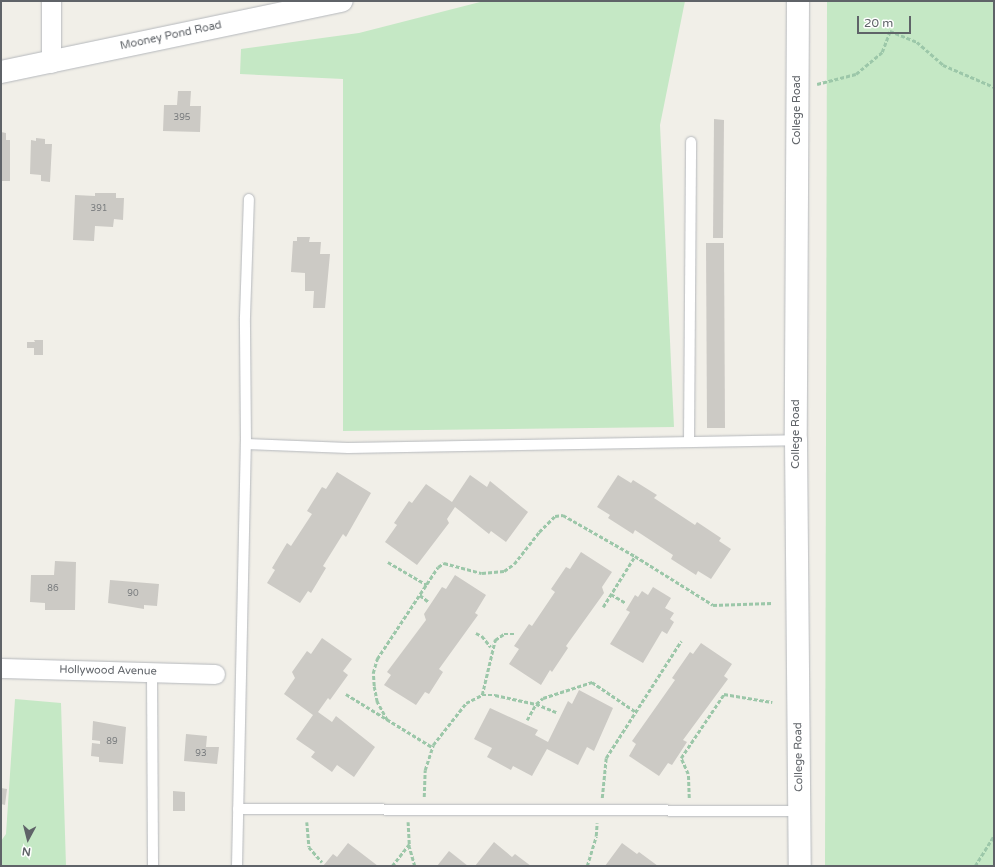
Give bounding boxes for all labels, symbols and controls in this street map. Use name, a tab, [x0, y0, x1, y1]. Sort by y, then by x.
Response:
scale bar	[859, 8, 913, 34]
text: 20 m	[864, 16, 893, 30]
street label: Mooney Pond Road	[119, 19, 223, 53]
street label: College Road	[790, 75, 804, 145]
house number: 395	[174, 113, 190, 123]
house number: 391	[91, 204, 107, 214]
street label: College Road	[789, 399, 803, 469]
house number: 86	[47, 584, 59, 594]
house number: 90	[127, 589, 139, 599]
street label: Hollywood Avenue	[59, 664, 157, 678]
street label: College Road	[792, 722, 806, 792]
house number: 89	[106, 737, 118, 747]
house number: 93	[195, 749, 207, 759]
north arrow	[8, 819, 48, 859]
text: N	[21, 844, 32, 858]

